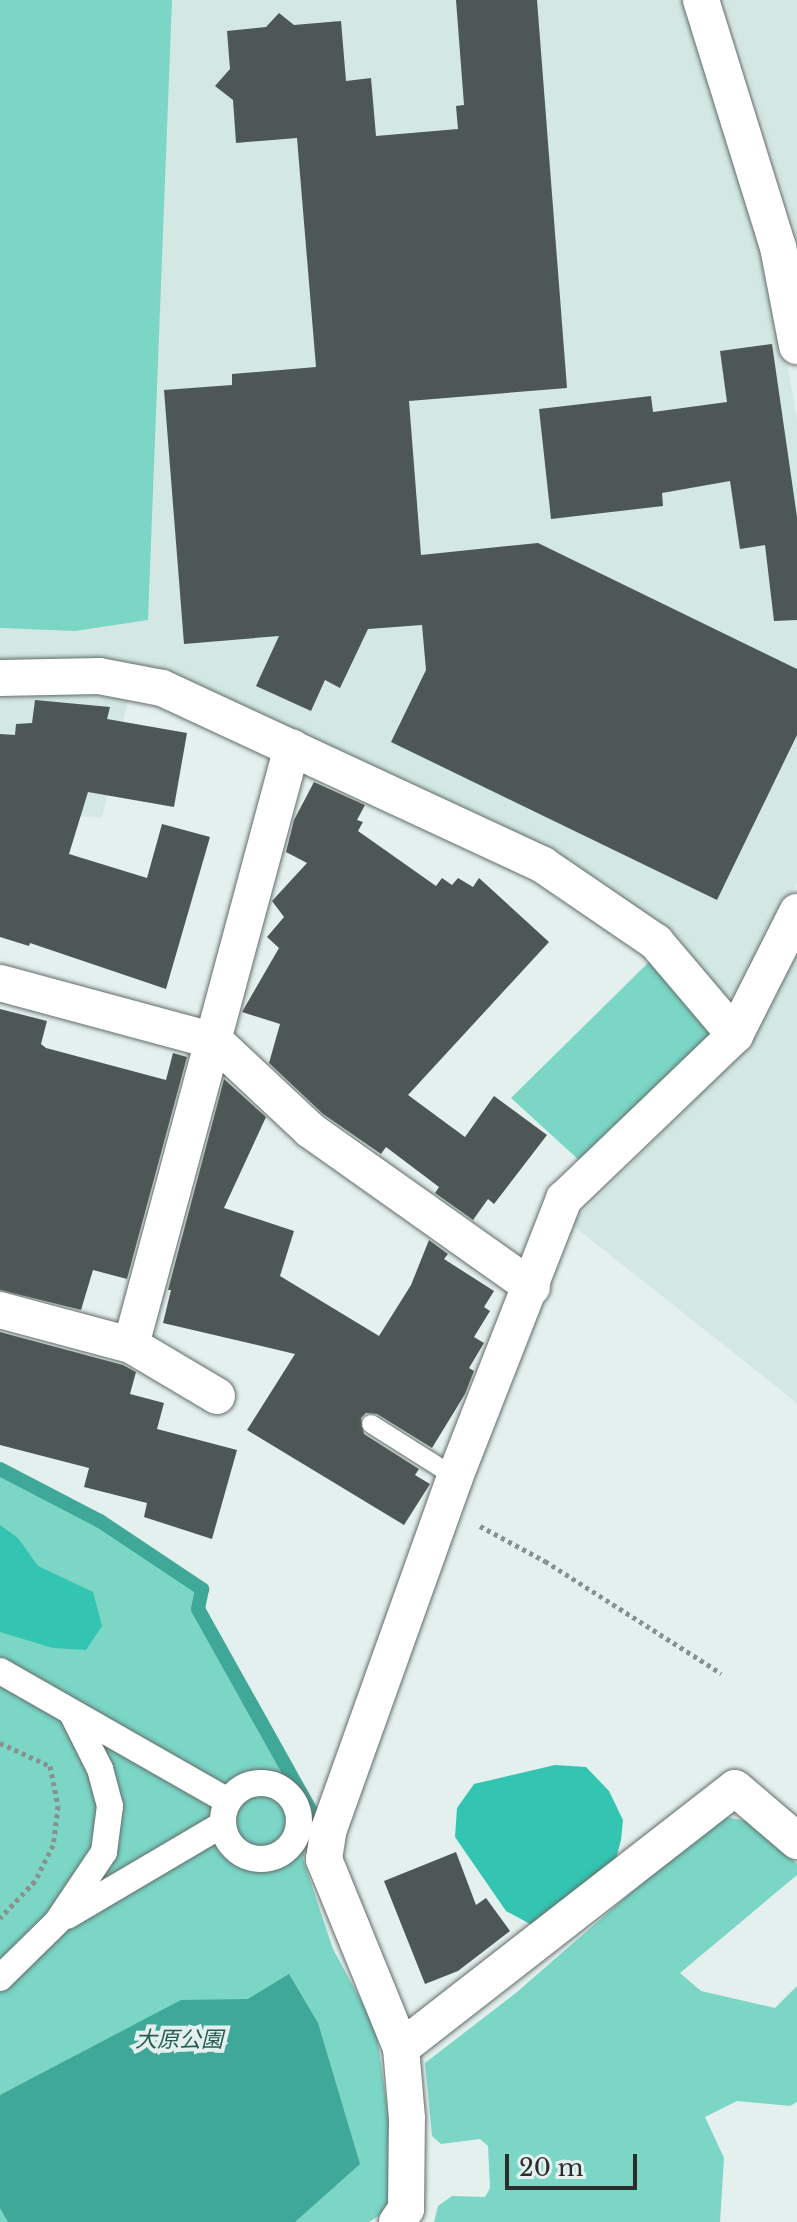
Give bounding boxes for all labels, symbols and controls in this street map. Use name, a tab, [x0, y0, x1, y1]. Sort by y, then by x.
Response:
park label: 大原公園	[135, 2027, 223, 2053]
scale bar	[509, 2138, 641, 2188]
text: 20 m	[519, 2153, 584, 2182]

